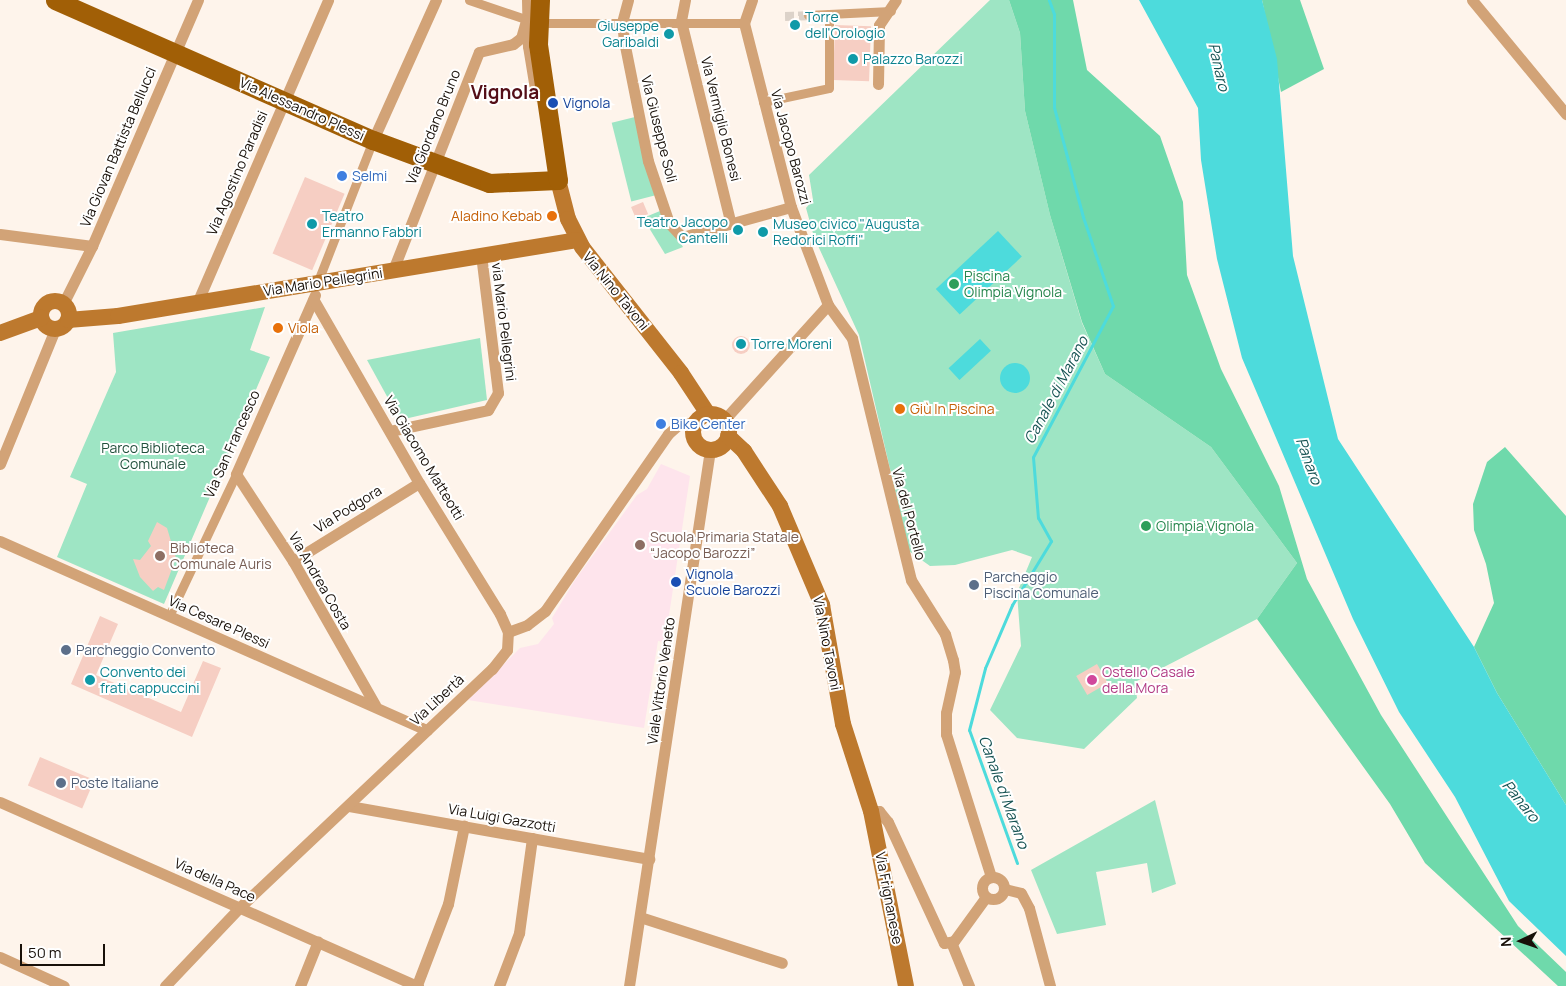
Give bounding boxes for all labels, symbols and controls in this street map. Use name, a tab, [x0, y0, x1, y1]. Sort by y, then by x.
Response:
place label: Torre dell'Orologio	[805, 9, 885, 41]
place label: Giuseppe Garibaldi	[597, 18, 659, 50]
marker: Torre dell'Orologio	[789, 19, 801, 31]
marker: Giuseppe Garibaldi	[663, 28, 675, 40]
water label: Panaro	[1205, 41, 1233, 93]
place label: Palazzo Barozzi	[863, 51, 963, 67]
marker: Palazzo Barozzi	[847, 53, 859, 65]
street label: Via Vermiglio Bonesi	[697, 55, 745, 183]
street label: Via Giovan Battista Bellucci	[77, 64, 159, 230]
street label: Via Giordano Bruno	[402, 67, 464, 187]
street label: Via Alessandro Plessi	[237, 74, 367, 144]
street label: Via Giuseppe Soli	[638, 74, 680, 184]
district label: Vignola	[471, 82, 539, 104]
street label: Via Jacopo Barozzi	[768, 87, 814, 207]
place label: Vignola	[563, 95, 610, 111]
marker: Vignola	[547, 97, 559, 109]
street label: Via Agostino Paradisi	[203, 108, 271, 238]
place label: Selmi	[352, 168, 387, 184]
marker: Selmi	[336, 170, 348, 182]
place label: Teatro Ermanno Fabbri	[322, 208, 422, 240]
place label: Aladino Kebab	[451, 208, 542, 224]
marker: Aladino Kebab	[546, 210, 558, 222]
place label: Teatro Jacopo Cantelli	[637, 214, 728, 246]
place label: Museo civico "Augusta Redorici Roffi"	[773, 216, 920, 248]
marker: Teatro Ermanno Fabbri	[306, 218, 318, 230]
marker: Teatro Jacopo Cantelli	[732, 224, 744, 236]
marker: Museo civico "Augusta Redorici Roffi"	[757, 226, 769, 238]
street label: Via Nino Tavoni	[579, 248, 653, 334]
street label: via Mario Pellegrini	[488, 262, 520, 382]
street label: Via Mario Pellegrini	[262, 264, 384, 300]
place label: Piscina Olimpia Vignola	[964, 268, 1062, 300]
marker: Piscina Olimpia Vignola	[948, 278, 960, 290]
place label: Viola	[288, 320, 319, 336]
marker: Viola	[272, 322, 284, 334]
water label: Canale di Marano	[1020, 333, 1092, 447]
place label: Torre Moreni	[751, 336, 832, 352]
marker: Torre Moreni	[735, 338, 747, 350]
street label: Via San Francesco	[201, 387, 263, 501]
street label: Via Giacomo Matteotti	[380, 393, 468, 523]
place label: Giù In Piscina	[910, 401, 995, 417]
marker: Giù In Piscina	[894, 403, 906, 415]
place label: Bike Center	[671, 416, 746, 432]
marker: Bike Center	[655, 418, 667, 430]
water label: Panaro	[1292, 435, 1326, 487]
park label: Parco Biblioteca Comunale	[101, 440, 205, 472]
street label: Via del Portello	[889, 466, 929, 562]
street label: Via Podgora	[311, 482, 385, 536]
place label: Olimpia Vignola	[1156, 518, 1254, 534]
marker: Olimpia Vignola	[1140, 520, 1152, 532]
street label: Via Andrea Costa	[285, 529, 355, 633]
place label: Scuola Primaria Statale “Jacopo Barozzi”	[650, 529, 799, 562]
marker: Scuola Primaria Statale “Jacopo Barozzi”	[634, 539, 646, 551]
place label: Biblioteca Comunale Auris	[170, 540, 272, 572]
marker: Biblioteca Comunale Auris	[154, 550, 166, 562]
place label: Vignola Scuole Barozzi	[686, 566, 781, 598]
place label: Parcheggio Piscina Comunale	[984, 569, 1099, 602]
marker: Vignola Scuole Barozzi	[670, 576, 682, 588]
marker: Parcheggio Piscina Comunale	[968, 579, 980, 591]
street label: Via Cesare Plessi	[166, 592, 272, 652]
street label: Via Nino Tavoni	[810, 594, 844, 692]
street label: Viale Vittorio Veneto	[644, 616, 678, 746]
place label: Parcheggio Convento	[76, 642, 215, 658]
marker: Parcheggio Convento	[60, 644, 72, 656]
place label: Convento dei frati cappuccini	[100, 664, 199, 696]
place label: Ostello Casale della Mora	[1102, 664, 1195, 696]
street label: Via Libertà	[407, 671, 467, 729]
marker: Convento dei frati cappuccini	[84, 674, 96, 686]
marker: Ostello Casale della Mora	[1086, 674, 1098, 686]
water label: Canale di Marano	[975, 733, 1033, 851]
place label: Poste Italiane	[71, 775, 159, 791]
marker: Poste Italiane	[55, 777, 67, 789]
water label: Panaro	[1499, 777, 1543, 825]
street label: Via Luigi Gazzotti	[447, 800, 557, 836]
street label: Via Frignanese	[872, 850, 906, 946]
street label: Via della Pace	[172, 855, 258, 905]
north arrow	[1496, 916, 1546, 966]
scale bar	[22, 934, 108, 966]
text: N	[1496, 936, 1515, 947]
text: 50 m	[28, 942, 62, 963]

